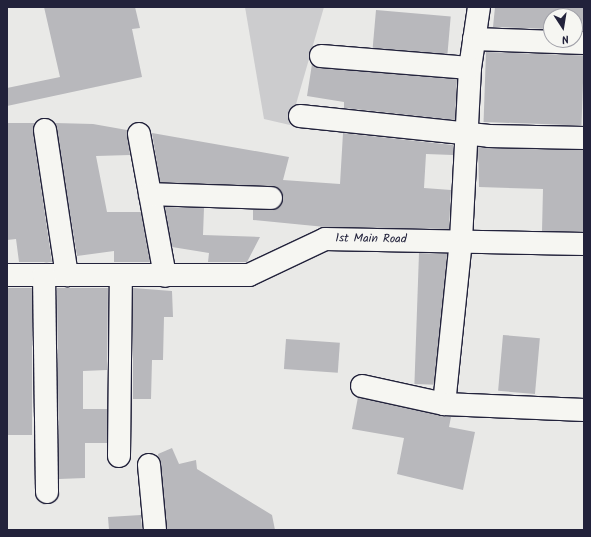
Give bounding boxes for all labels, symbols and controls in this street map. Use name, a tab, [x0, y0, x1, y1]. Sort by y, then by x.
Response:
north arrow	[543, 8, 583, 48]
text: N	[560, 29, 571, 48]
street label: 1st Main Road	[335, 231, 407, 247]

